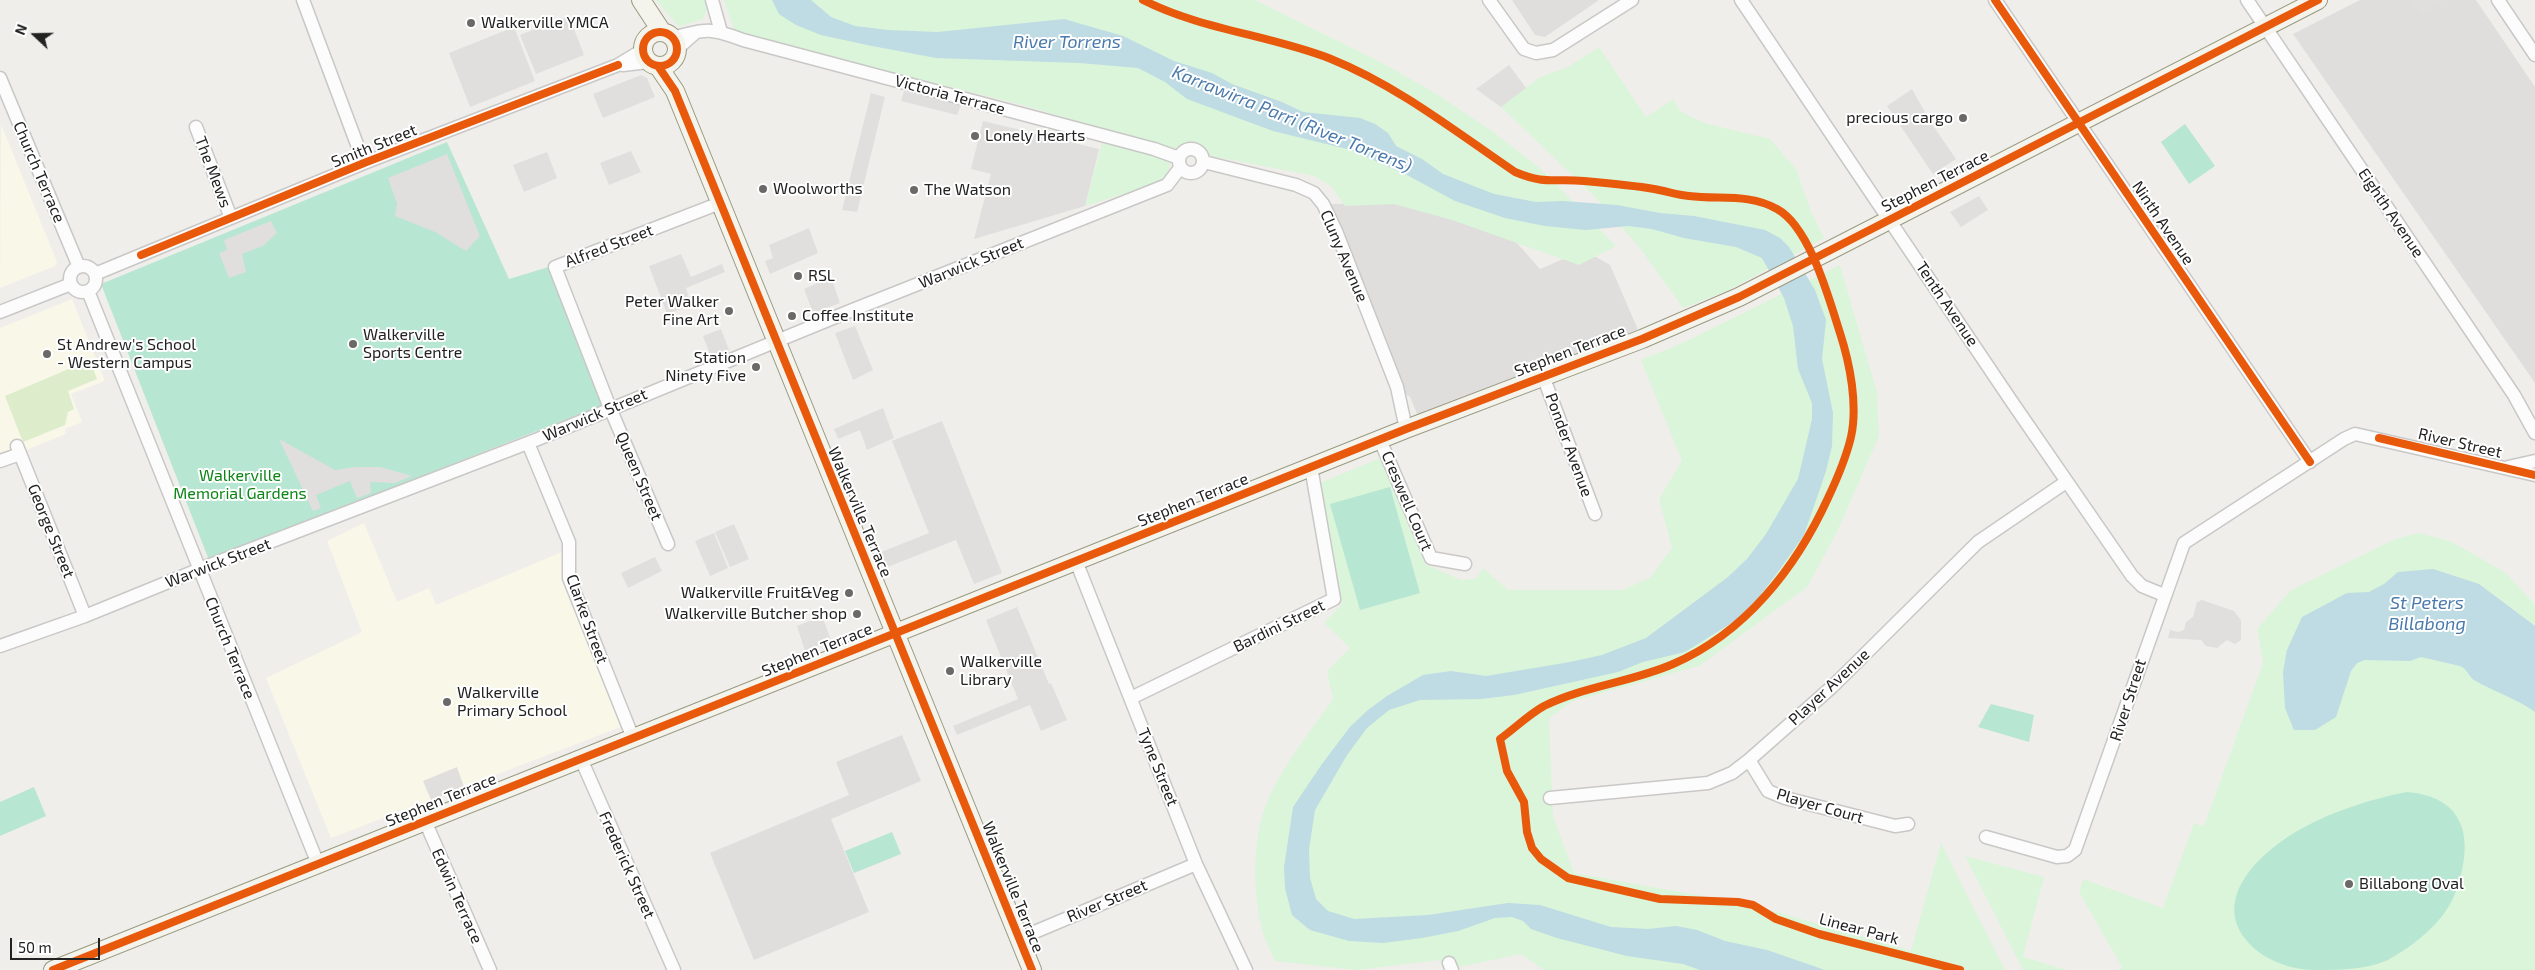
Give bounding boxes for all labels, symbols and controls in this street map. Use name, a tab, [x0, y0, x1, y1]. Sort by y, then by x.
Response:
north arrow	[10, 10, 60, 60]
place label: Walkerville YMCA	[481, 13, 609, 33]
marker: Walkerville YMCA	[465, 17, 477, 29]
text: N	[11, 22, 30, 37]
water label: River Torrens	[1013, 31, 1121, 53]
water label: Karrawirra Parri (River Torrens)	[1169, 61, 1415, 177]
street label: Victoria Terrace	[893, 71, 1007, 119]
place label: precious cargo	[1846, 108, 1953, 128]
marker: precious cargo	[1957, 112, 1969, 124]
street label: Church Terrace	[9, 118, 69, 226]
street label: Smith Street	[329, 120, 419, 172]
place label: Lonely Hearts	[985, 126, 1085, 146]
marker: Lonely Hearts	[969, 130, 981, 142]
street label: The Mews	[191, 134, 235, 210]
street label: Stephen Terrace	[1878, 146, 1992, 216]
street label: Eighth Avenue	[2354, 165, 2428, 261]
street label: Ninth Avenue	[2128, 177, 2198, 269]
place label: Woolworths	[773, 179, 863, 199]
place label: The Watson	[924, 180, 1011, 200]
marker: Woolworths	[757, 183, 769, 195]
marker: The Watson	[908, 184, 920, 196]
street label: Cluny Avenue	[1316, 207, 1372, 305]
street label: Alfred Street	[562, 220, 656, 272]
street label: Warwick Street	[916, 233, 1026, 293]
street label: Tenth Avenue	[1912, 258, 1982, 350]
place label: RSL	[808, 266, 835, 286]
marker: RSL	[792, 270, 804, 282]
place label: Peter Walker Fine Art	[625, 292, 719, 330]
marker: Peter Walker Fine Art	[723, 305, 735, 317]
place label: Coffee Institute	[802, 306, 914, 326]
marker: Coffee Institute	[786, 310, 798, 322]
street label: Stephen Terrace	[1512, 321, 1628, 381]
place label: Walkerville Sports Centre	[363, 325, 462, 363]
place label: St Andrew's School - Western Campus	[57, 335, 196, 373]
marker: Walkerville Sports Centre	[347, 338, 359, 350]
marker: St Andrew's School - Western Campus	[41, 348, 53, 360]
place label: Station Ninety Five	[665, 348, 746, 386]
marker: Station Ninety Five	[750, 361, 762, 373]
street label: Warwick Street	[540, 384, 650, 446]
street label: Ponder Avenue	[1541, 390, 1597, 500]
street label: River Street	[2416, 424, 2504, 462]
street label: Queen Street	[612, 429, 666, 523]
street label: Walkerville Terrace	[824, 444, 896, 580]
street label: Creswell Court	[1377, 448, 1437, 554]
park label: Walkerville Memorial Gardens	[173, 466, 307, 504]
street label: Stephen Terrace	[1135, 469, 1251, 531]
street label: George Street	[23, 481, 79, 581]
street label: Warwick Street	[163, 534, 273, 592]
street label: Clarke Street	[562, 572, 612, 666]
place label: Walkerville Fruit&Veg	[681, 583, 839, 603]
marker: Walkerville Fruit&Veg	[843, 587, 855, 599]
water label: St Peters Billabong	[2388, 592, 2466, 634]
street label: Church Terrace	[201, 594, 259, 702]
street label: Bardini Street	[1230, 596, 1328, 656]
place label: Walkerville Butcher shop	[665, 604, 847, 624]
marker: Walkerville Butcher shop	[851, 608, 863, 620]
street label: Stephen Terrace	[759, 619, 875, 681]
street label: Player Avenue	[1785, 645, 1873, 729]
place label: Walkerville Library	[960, 652, 1042, 690]
street label: River Street	[2106, 656, 2150, 744]
marker: Walkerville Library	[944, 665, 956, 677]
place label: Walkerville Primary School	[457, 683, 567, 721]
marker: Walkerville Primary School	[441, 696, 453, 708]
street label: Tyne Street	[1134, 725, 1182, 809]
street label: Stephen Terrace	[383, 769, 499, 831]
street label: Player Court	[1774, 784, 1866, 828]
street label: Frederick Street	[595, 808, 659, 922]
street label: Walkerville Terrace	[978, 819, 1048, 955]
street label: Edwin Terrace	[427, 845, 487, 947]
place label: Billabong Oval	[2359, 874, 2464, 894]
street label: River Street	[1064, 876, 1150, 926]
marker: Billabong Oval	[2343, 878, 2355, 890]
street label: Linear Park	[1817, 909, 1901, 949]
scale bar	[12, 928, 102, 960]
text: 50 m	[18, 938, 52, 956]

